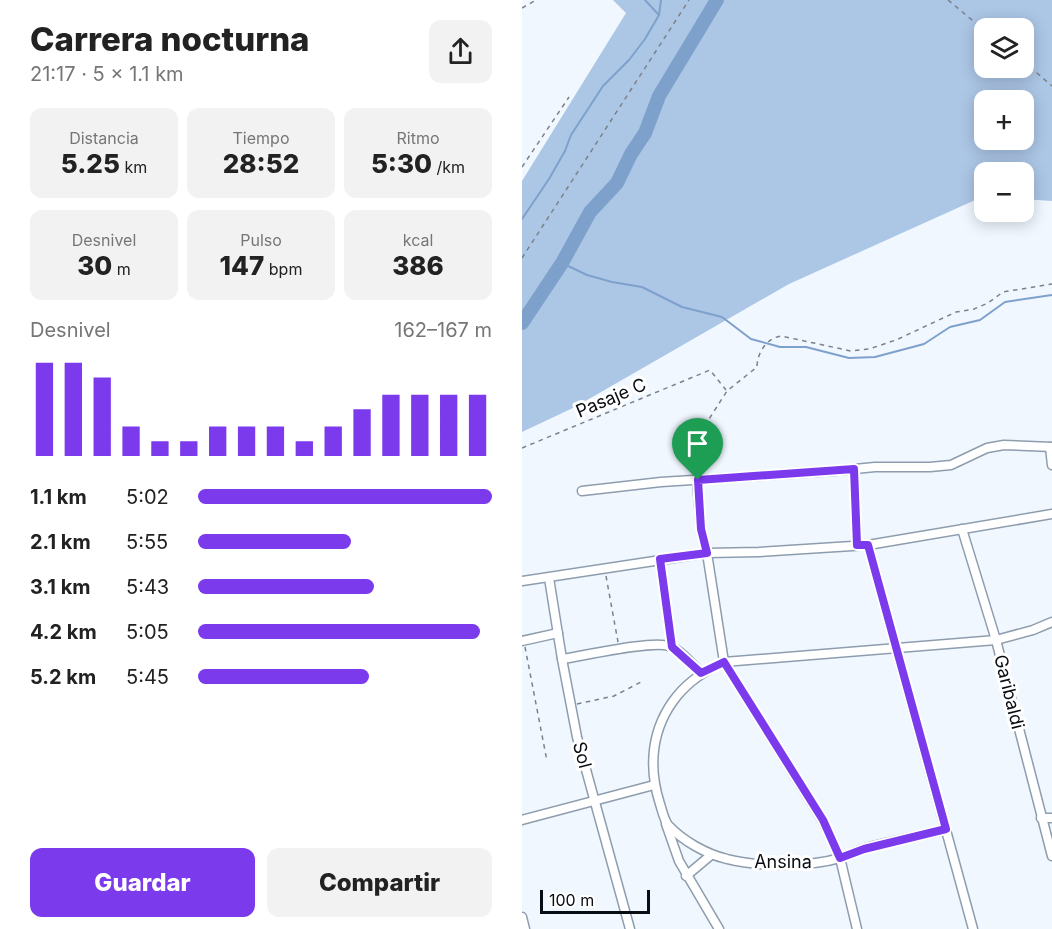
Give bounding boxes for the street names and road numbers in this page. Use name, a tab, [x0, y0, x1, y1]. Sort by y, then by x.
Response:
street label: Pasaje C	[573, 373, 649, 422]
street label: Garibaldi	[990, 652, 1029, 731]
street label: Sol	[569, 739, 596, 770]
street label: Ansina	[754, 851, 812, 872]

